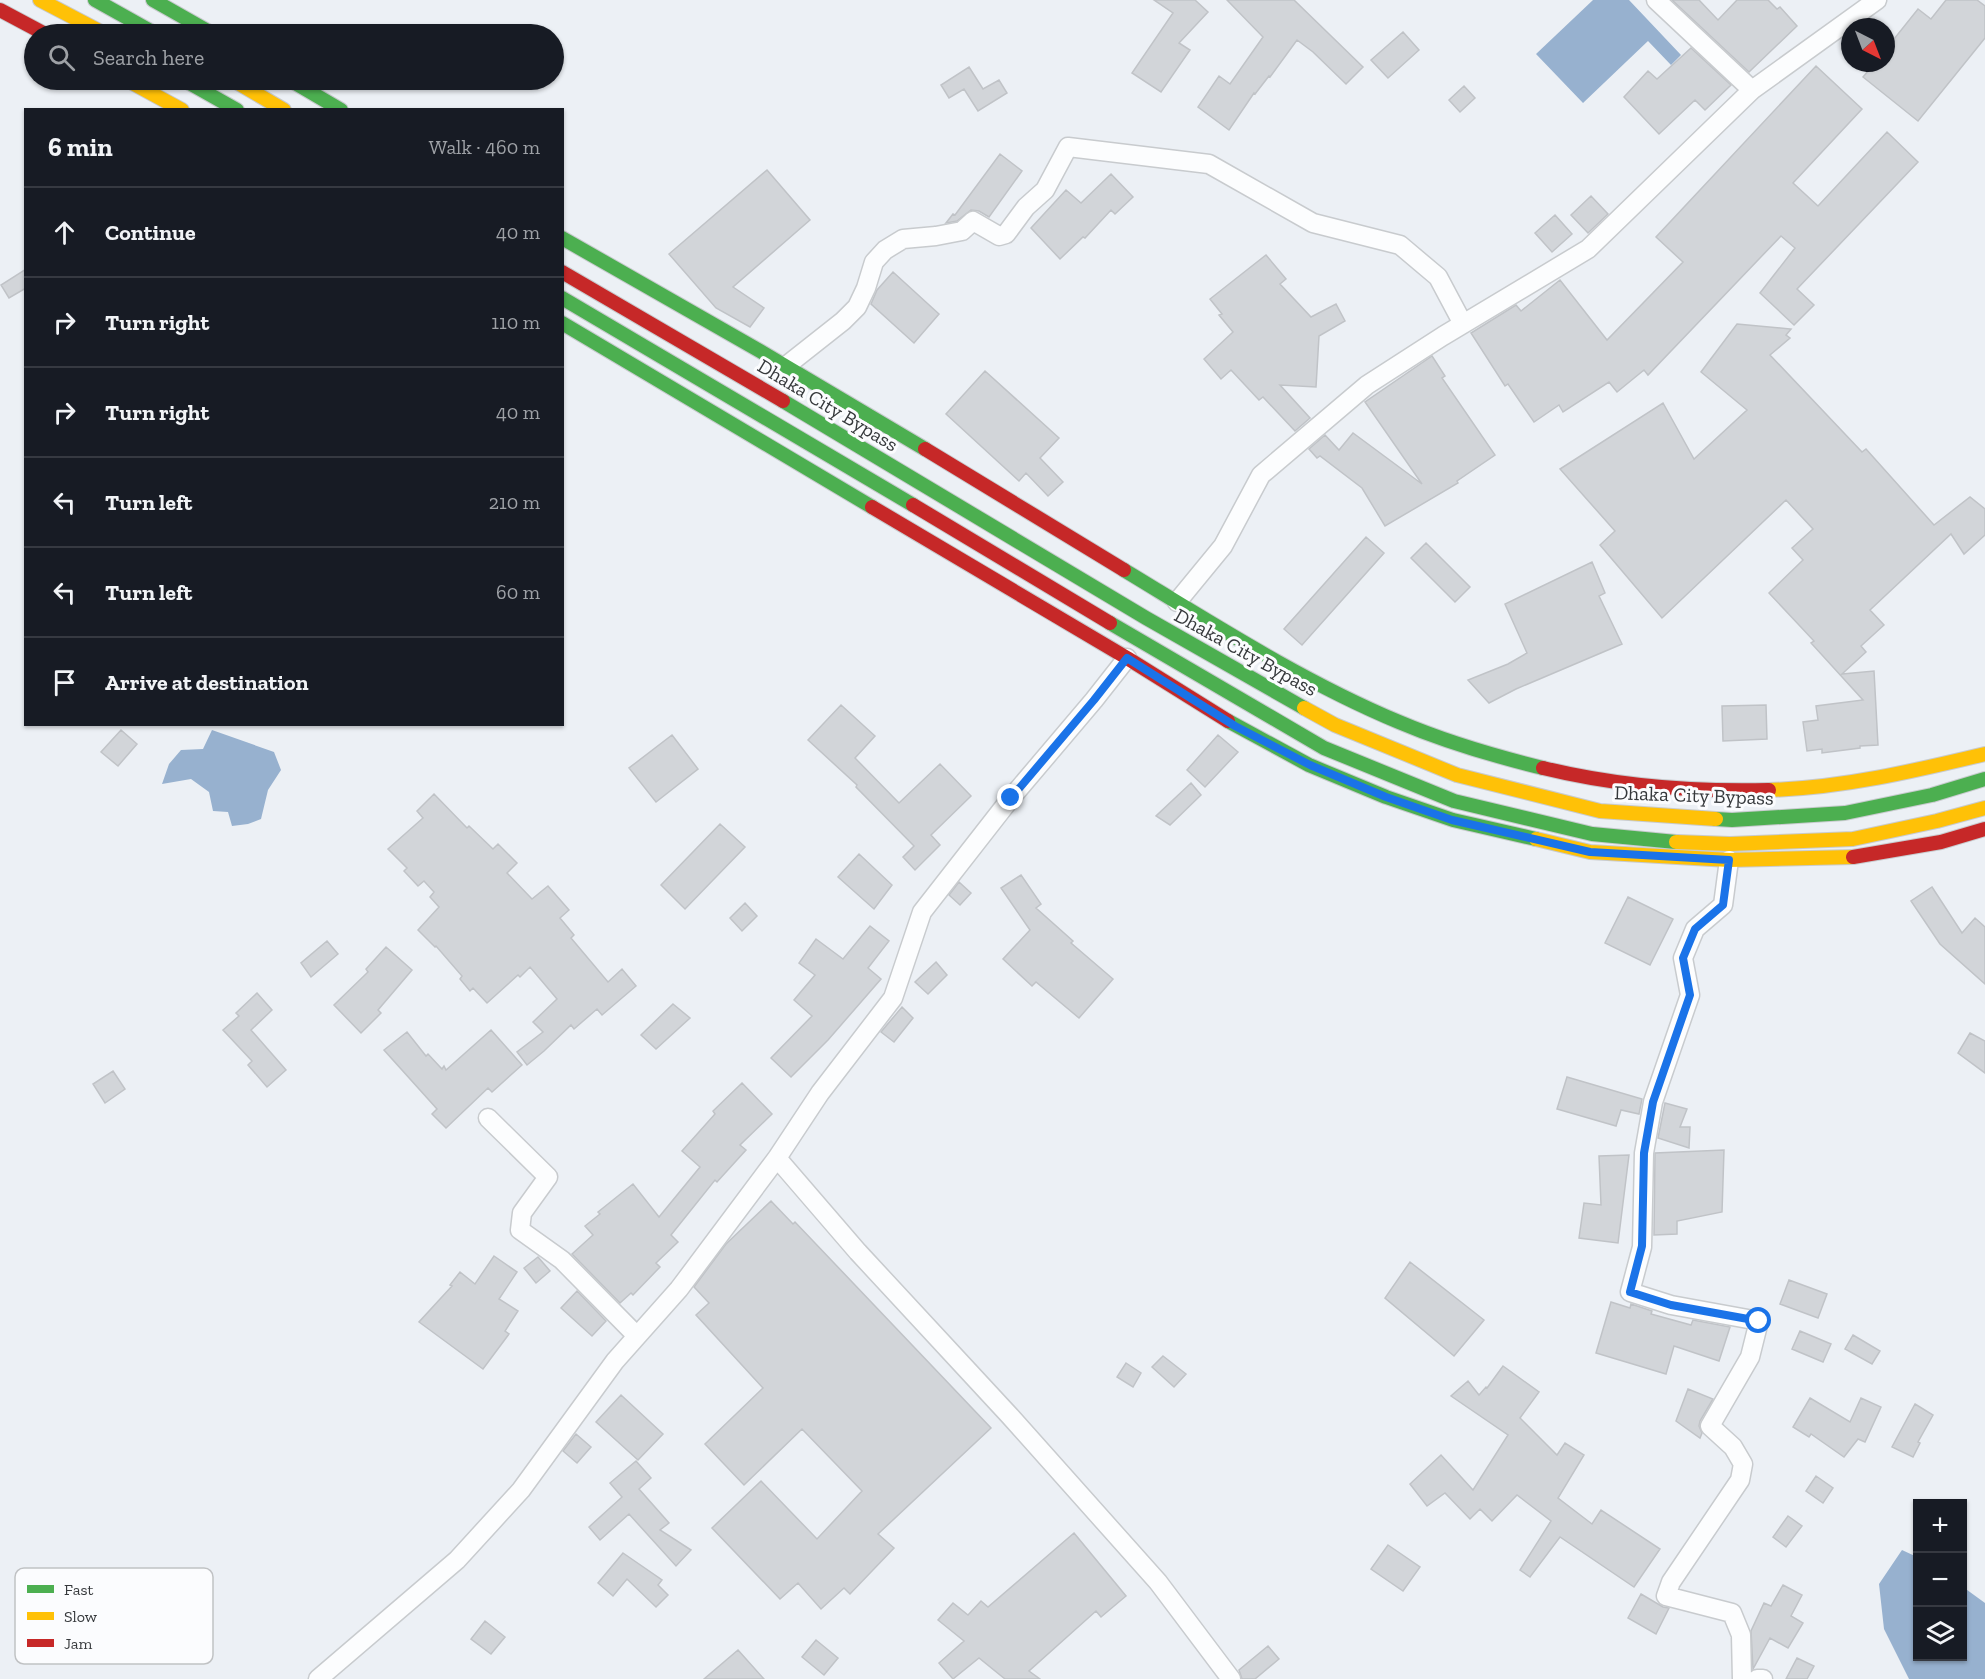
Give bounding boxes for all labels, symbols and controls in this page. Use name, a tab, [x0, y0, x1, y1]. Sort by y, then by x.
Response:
north arrow	[1841, 18, 1895, 72]
search box	[24, 24, 564, 90]
icon: search	[45, 41, 78, 74]
text: Search here	[93, 44, 204, 71]
text: 6 min	[48, 131, 113, 163]
text: Walk · 460 m	[429, 135, 540, 159]
icon: ahead	[48, 216, 81, 249]
text: Continue	[105, 219, 196, 246]
text: 40 m	[496, 220, 540, 244]
icon: right	[48, 306, 81, 339]
text: Turn right	[105, 309, 209, 336]
text: 110 m	[491, 310, 540, 334]
street label: Dhaka City Bypass	[753, 354, 903, 456]
icon: right	[48, 396, 81, 429]
text: Turn right	[105, 399, 209, 426]
text: 40 m	[496, 400, 540, 424]
icon: left	[48, 486, 81, 519]
text: Turn left	[105, 489, 192, 516]
text: 210 m	[489, 490, 540, 514]
icon: left	[48, 576, 81, 609]
text: Turn left	[105, 579, 192, 606]
text: 60 m	[496, 580, 540, 604]
street label: Dhaka City Bypass	[1170, 603, 1322, 701]
icon: arrive	[48, 666, 81, 699]
text: Arrive at destination	[105, 669, 308, 696]
street label: Dhaka City Bypass	[1614, 780, 1774, 810]
route end	[997, 784, 1023, 810]
route start	[1745, 1307, 1771, 1333]
map controls	[1913, 1499, 1967, 1661]
button: +	[1913, 1499, 1967, 1553]
button: −	[1913, 1553, 1967, 1607]
legend	[15, 1568, 213, 1664]
text: Fast	[64, 1580, 93, 1599]
text: Slow	[64, 1607, 98, 1626]
button: layers	[1913, 1607, 1967, 1661]
text: Jam	[64, 1634, 93, 1653]

